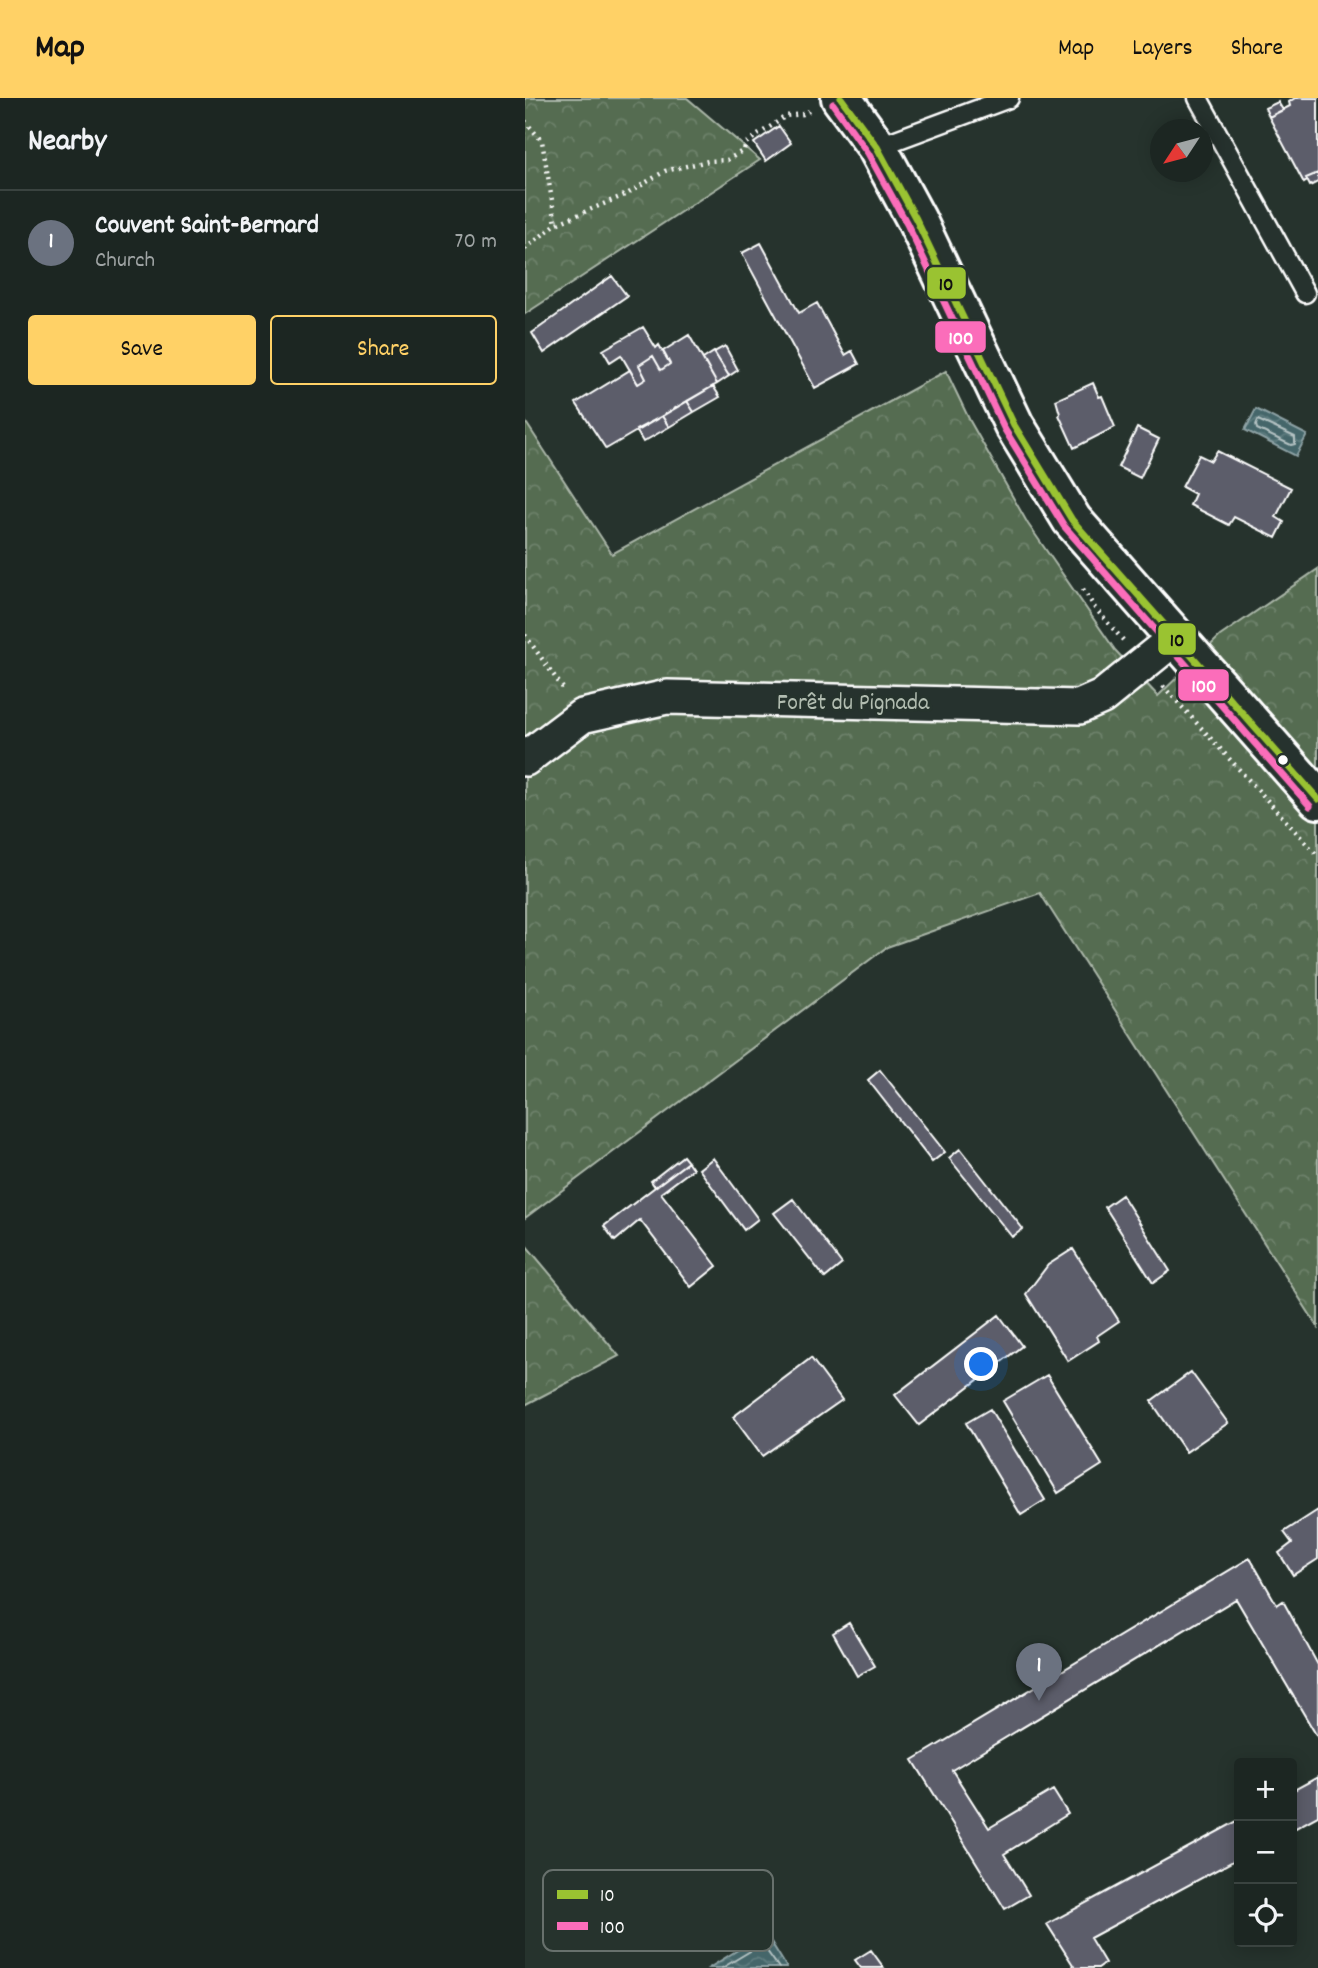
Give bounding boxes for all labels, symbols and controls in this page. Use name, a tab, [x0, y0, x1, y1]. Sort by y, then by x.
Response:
text: Map	[35, 26, 85, 73]
text: Map	[1058, 32, 1094, 66]
text: Layers	[1132, 32, 1193, 66]
text: Share	[1231, 32, 1283, 66]
north arrow	[1150, 119, 1213, 182]
text: Nearby	[28, 122, 106, 165]
text: Couvent Saint-Bernard	[95, 208, 319, 245]
text: 1	[48, 226, 54, 259]
text: 70 m	[455, 226, 497, 259]
text: Church	[95, 245, 155, 278]
line badge: 10	[926, 266, 967, 300]
text: 10	[939, 273, 953, 300]
button: Save	[28, 315, 256, 385]
button: Share	[270, 315, 497, 385]
line badge: 100	[934, 320, 987, 354]
text: 100	[949, 327, 973, 354]
line badge: 10	[1157, 622, 1197, 656]
text: 10	[1170, 629, 1184, 656]
line badge: 100	[1177, 668, 1230, 702]
text: 100	[1192, 675, 1216, 702]
park label: Forêt du Pignada	[777, 687, 930, 721]
unlabelled marker	[1276, 753, 1290, 767]
your location	[964, 1347, 998, 1381]
pin: 1	[1016, 1643, 1062, 1701]
map controls	[1234, 1758, 1297, 1947]
button: +	[1234, 1758, 1297, 1821]
button: −	[1234, 1821, 1297, 1884]
legend	[543, 1870, 773, 1951]
text: 10	[600, 1884, 615, 1911]
button: locate	[1234, 1884, 1297, 1947]
text: 100	[600, 1916, 625, 1943]

